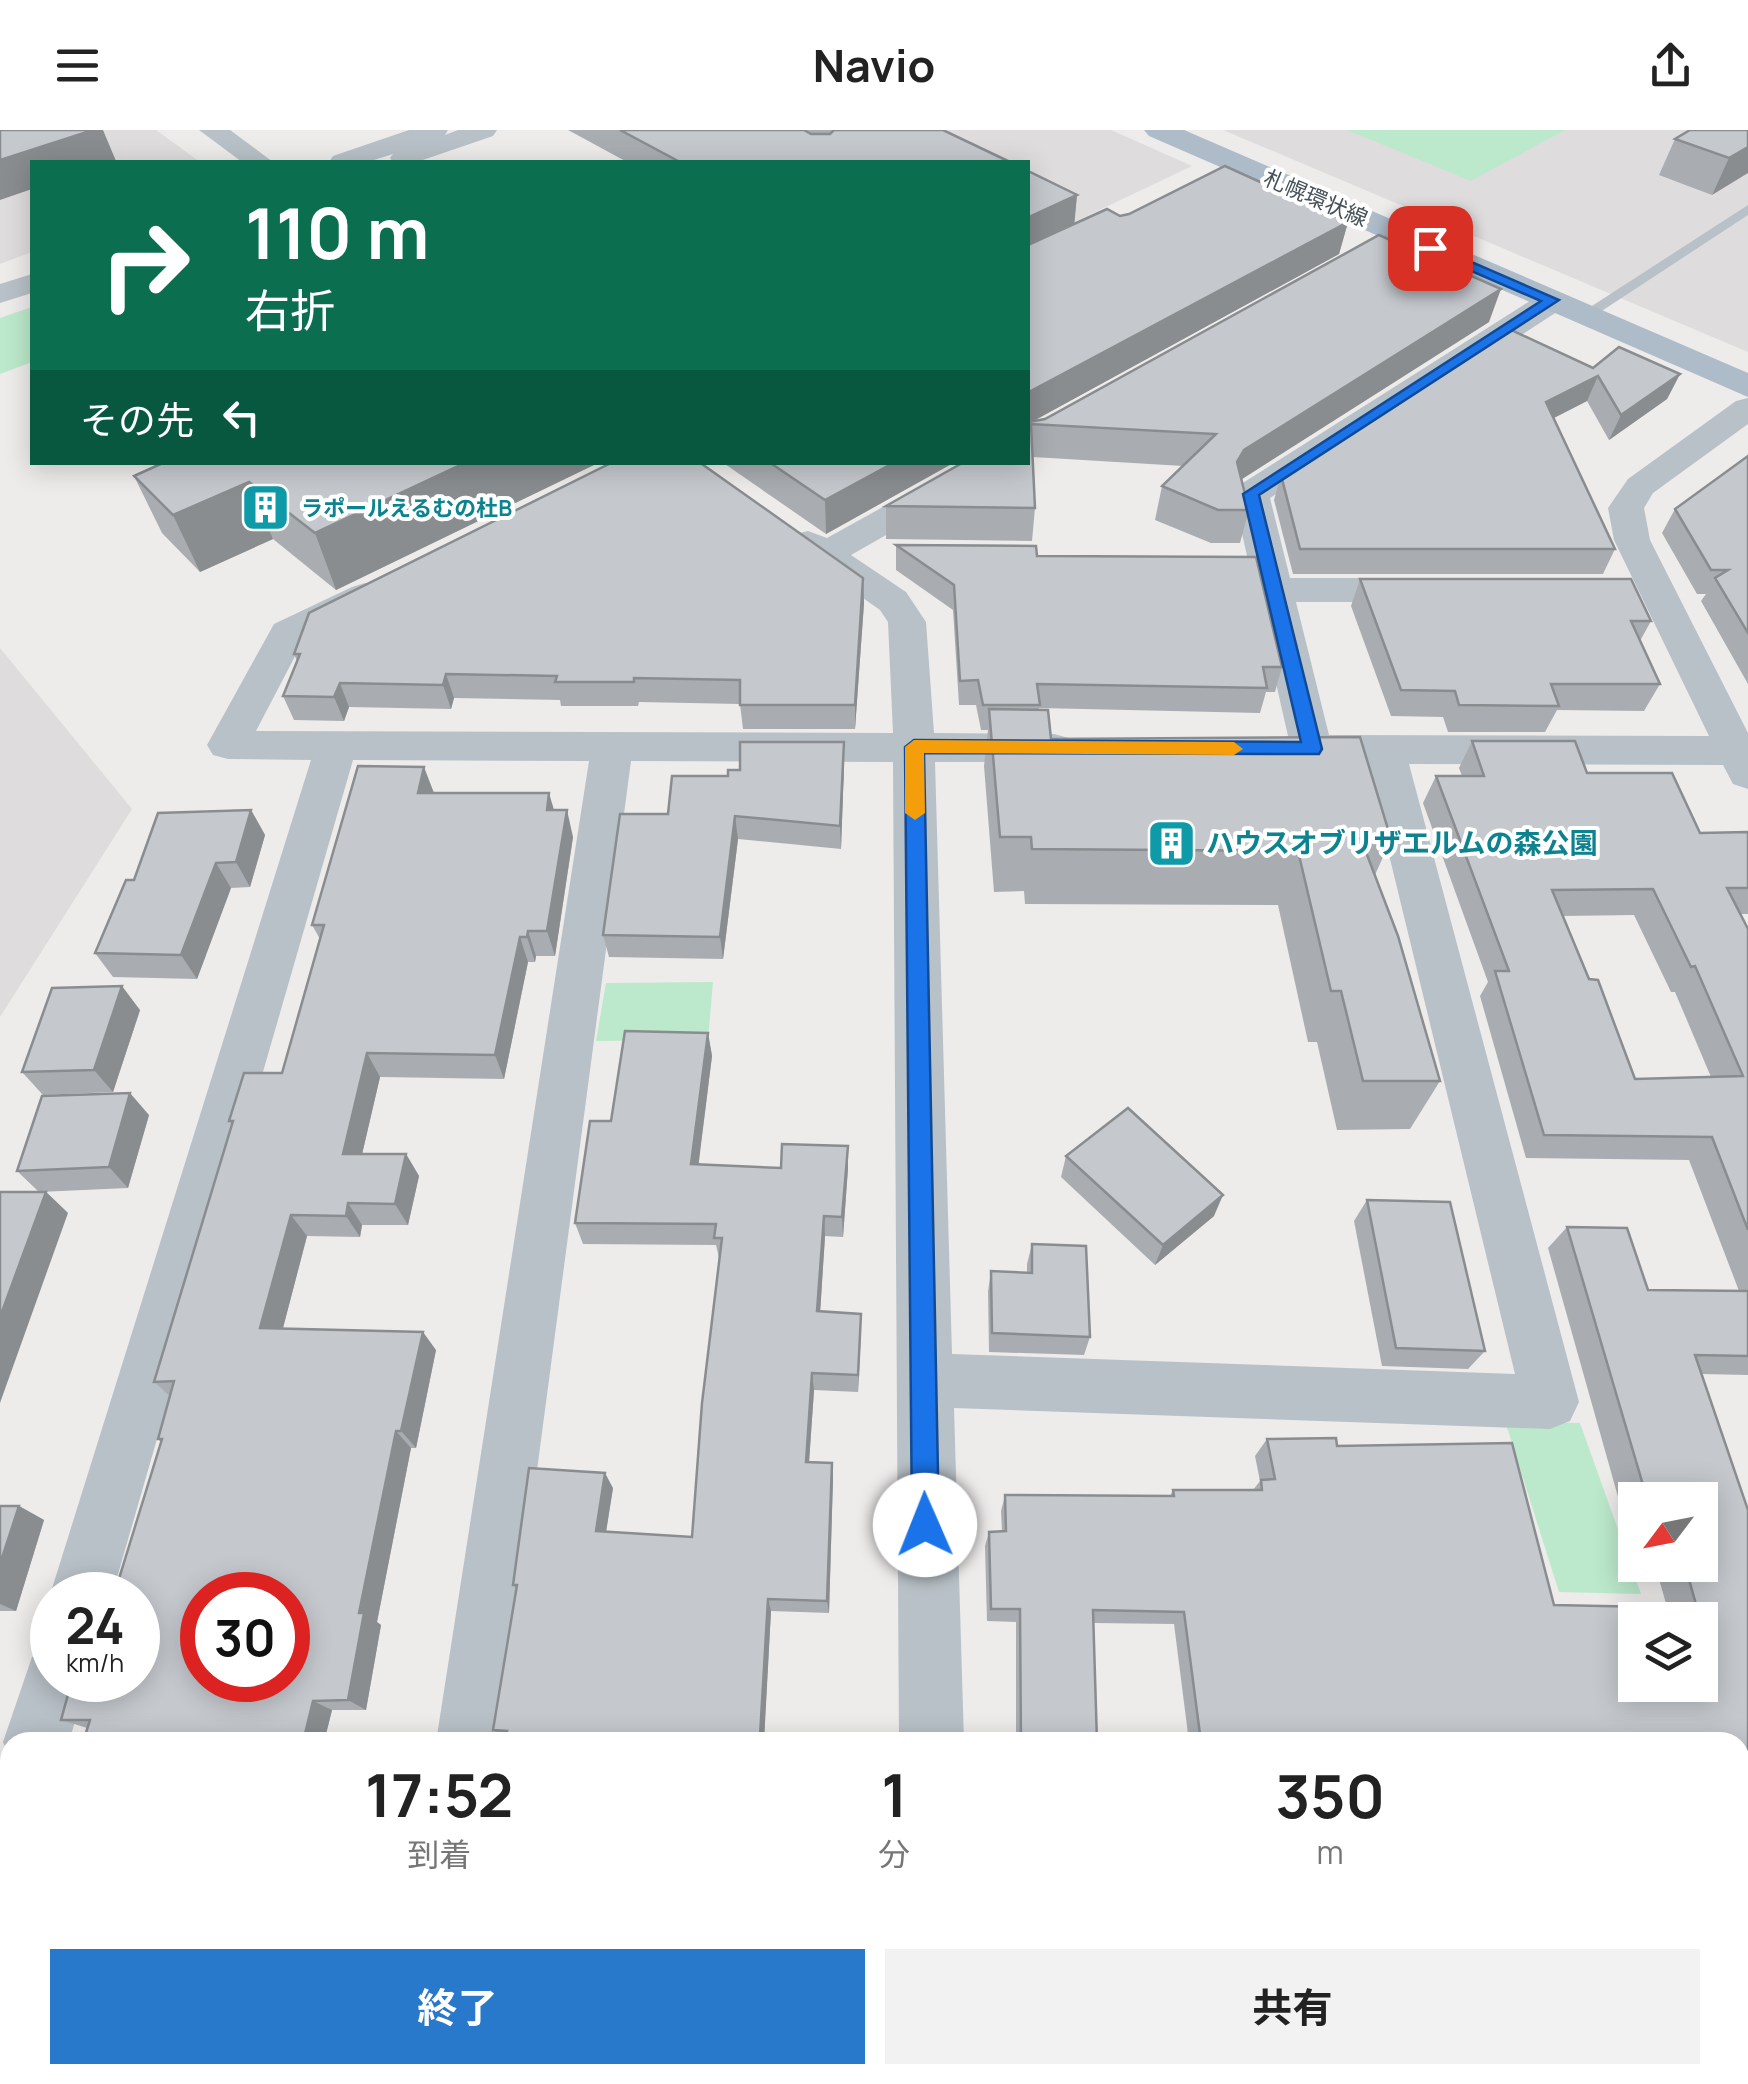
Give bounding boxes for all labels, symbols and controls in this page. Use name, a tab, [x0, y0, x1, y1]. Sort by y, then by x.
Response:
text: Navio	[813, 34, 935, 96]
icon: menu	[50, 38, 105, 93]
icon: share	[1643, 38, 1698, 93]
street label: 札幌環状線	[1260, 163, 1372, 233]
text: 110 m	[245, 184, 429, 280]
icon: right	[80, 200, 210, 330]
pin	[1388, 206, 1473, 291]
icon: arrive	[1403, 221, 1458, 276]
text: 右折	[245, 279, 335, 341]
icon: left	[214, 390, 269, 445]
text: その先	[80, 393, 194, 445]
building icon: ラポールえるむの杜B	[240, 482, 292, 534]
place label: ラポールえるむの杜B	[301, 493, 512, 523]
building icon: ハウスオブリザエルムの森公園	[1145, 817, 1197, 869]
place label: ハウスオブリザエルムの森公園	[1206, 823, 1597, 861]
position arrow	[873, 1473, 977, 1577]
north arrow	[1618, 1482, 1718, 1582]
map controls	[1618, 1482, 1718, 1702]
speed limit sign: 30	[180, 1572, 310, 1702]
text: 24	[65, 1591, 125, 1659]
button: layers	[1618, 1602, 1718, 1702]
text: km/h	[66, 1645, 124, 1680]
text: 17:52	[365, 1753, 513, 1835]
text: 1	[881, 1753, 907, 1835]
text: 350	[1275, 1754, 1385, 1836]
text: m	[1317, 1830, 1344, 1874]
text: 到着	[407, 1832, 471, 1876]
text: 分	[878, 1832, 910, 1876]
button: 終了	[50, 1949, 865, 2064]
button: 共有	[885, 1949, 1700, 2064]

